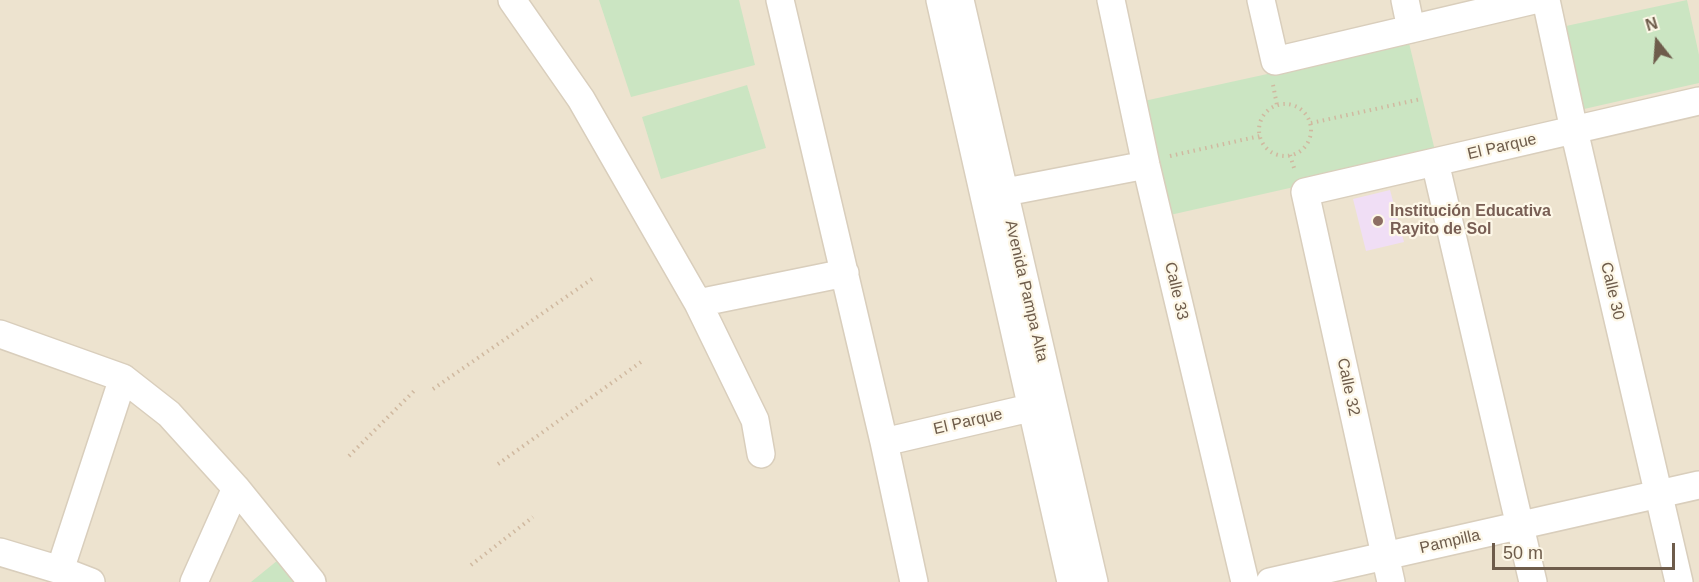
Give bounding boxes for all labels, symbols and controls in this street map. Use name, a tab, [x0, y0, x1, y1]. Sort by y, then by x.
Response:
north arrow	[1627, 12, 1687, 72]
text: N	[1644, 14, 1660, 34]
street label: El Parque	[1466, 130, 1538, 164]
place label: Institución Educativa Rayito de Sol	[1390, 202, 1551, 240]
marker: Institución Educativa Rayito de Sol	[1371, 214, 1385, 228]
street label: Avenida Pampa Alta	[1000, 218, 1052, 364]
street label: Calle 33	[1160, 260, 1192, 322]
street label: Calle 30	[1596, 260, 1628, 322]
street label: Calle 32	[1333, 356, 1363, 418]
street label: El Parque	[932, 405, 1004, 439]
street label: Pampilla	[1418, 526, 1482, 558]
scale bar	[1495, 531, 1678, 569]
text: 50 m	[1503, 543, 1543, 563]

